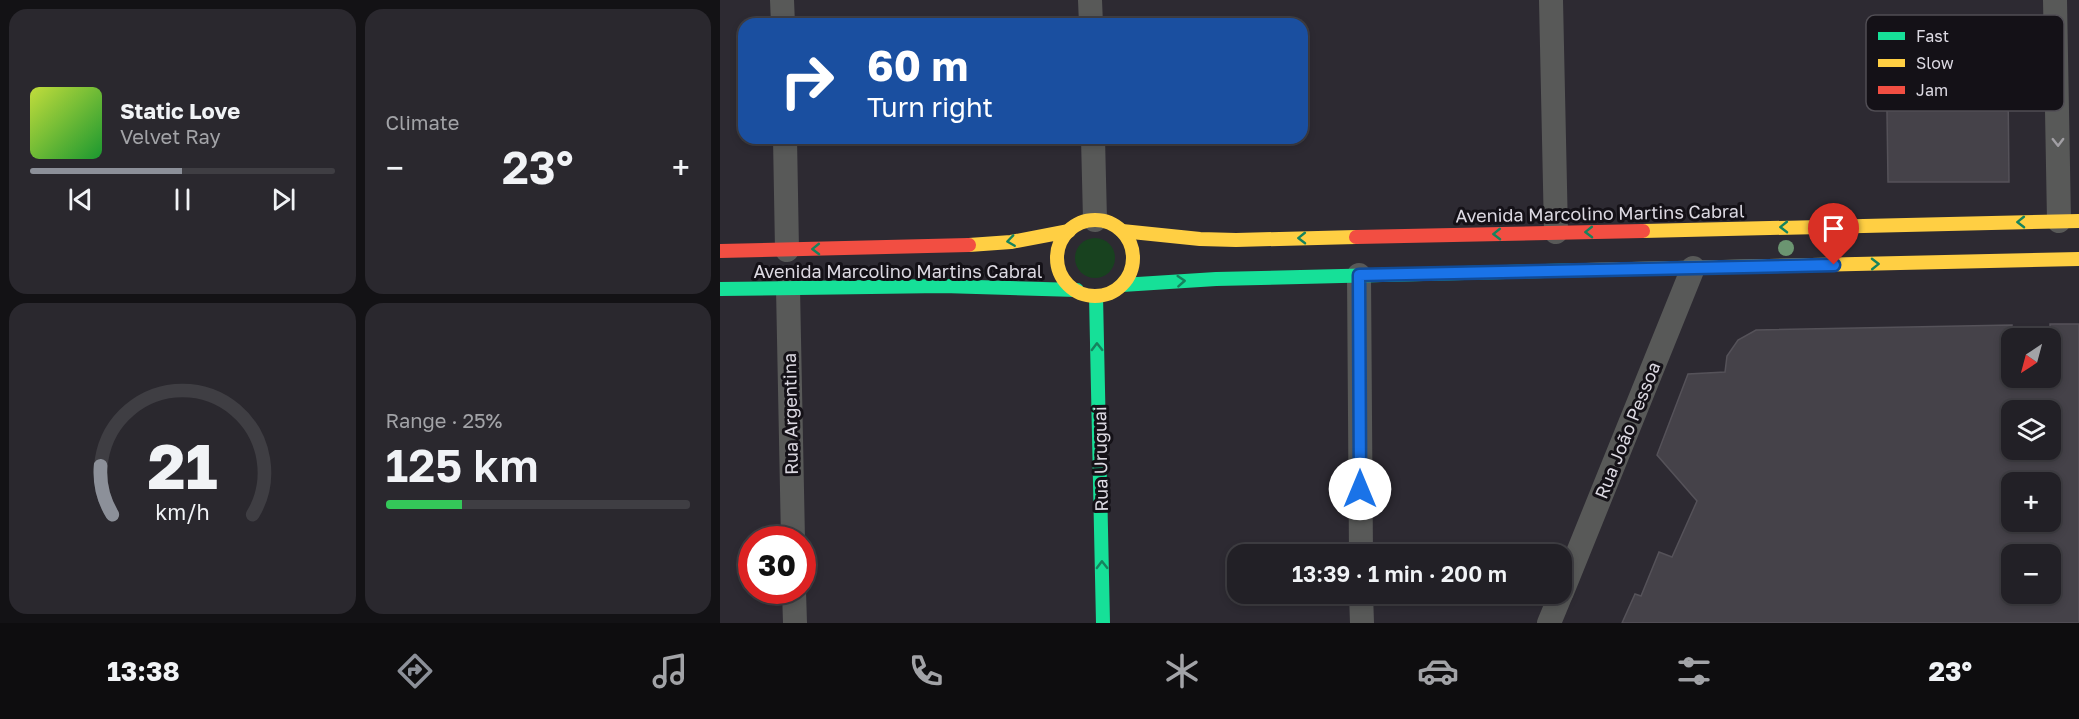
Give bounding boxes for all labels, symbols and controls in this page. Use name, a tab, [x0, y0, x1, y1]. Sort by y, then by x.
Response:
legend	[1866, 15, 2064, 111]
text: Fast	[1916, 26, 1949, 46]
text: 60 m	[867, 40, 968, 90]
icon: right	[768, 42, 846, 120]
text: Slow	[1916, 53, 1954, 73]
text: Jam	[1916, 80, 1948, 100]
text: Turn right	[867, 91, 993, 123]
text: Static Love	[120, 97, 240, 124]
text: Climate	[386, 110, 459, 134]
text: Velvet Ray	[120, 124, 221, 148]
one-way arrow	[2052, 138, 2064, 147]
text: 23°	[502, 140, 574, 194]
text: −	[386, 148, 404, 187]
text: +	[672, 148, 690, 187]
icon: previous	[64, 183, 97, 216]
icon: pause	[166, 183, 199, 216]
icon: next	[267, 183, 300, 216]
street label: Avenida Marcolino Martins Cabral	[1455, 199, 1745, 227]
pin	[1808, 203, 1859, 265]
icon: arrive	[1817, 212, 1850, 245]
one-way arrow	[2016, 216, 2025, 228]
one-way arrow	[1779, 221, 1788, 234]
one-way arrow	[1584, 225, 1593, 238]
one-way arrow	[1493, 227, 1502, 240]
one-way arrow	[1298, 232, 1307, 244]
one-way arrow	[1006, 235, 1016, 247]
one-way arrow	[812, 243, 821, 255]
one-way arrow	[1870, 258, 1879, 270]
street label: Avenida Marcolino Martins Cabral	[753, 260, 1043, 282]
one-way arrow	[1176, 274, 1185, 287]
north arrow	[2001, 328, 2061, 388]
map controls	[2001, 328, 2061, 604]
one-way arrow	[1091, 343, 1104, 352]
street label: Rua Argentina	[778, 353, 802, 475]
street label: Rua João Pessoa	[1589, 358, 1665, 502]
button: layers	[2001, 400, 2061, 460]
street label: Rua Uruguai	[1088, 406, 1112, 512]
text: Range · 25%	[386, 408, 502, 432]
text: 21	[147, 428, 217, 503]
text: 125 km	[386, 438, 539, 492]
position arrow	[1328, 457, 1392, 521]
button: +	[2001, 472, 2061, 532]
text: km/h	[155, 500, 210, 526]
speed limit sign: 30	[738, 526, 816, 604]
button: −	[2001, 544, 2061, 604]
one-way arrow	[1096, 560, 1108, 569]
text: 13:39 · 1 min · 200 m	[1292, 560, 1507, 587]
icon: directions	[394, 650, 436, 692]
icon: music	[649, 650, 691, 692]
icon: phone	[905, 650, 947, 692]
icon: climate	[1161, 650, 1203, 692]
icon: car	[1417, 650, 1459, 692]
icon: filters	[1673, 650, 1715, 692]
text: 13:38	[107, 655, 180, 687]
text: 23°	[1929, 655, 1972, 687]

